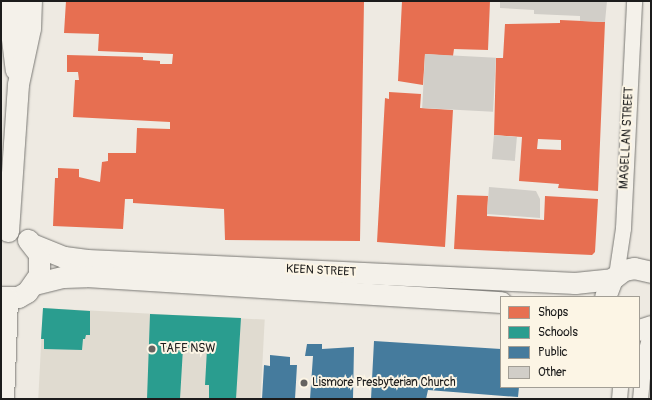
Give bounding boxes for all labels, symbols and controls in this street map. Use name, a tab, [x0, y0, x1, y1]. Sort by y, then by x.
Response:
street label: MAGELLAN STREET	[617, 86, 637, 190]
street label: KEEN STREET	[285, 262, 357, 280]
legend	[500, 296, 640, 388]
text: Shops	[538, 305, 568, 320]
text: Schools	[538, 325, 578, 340]
place label: TAFE NSW	[160, 342, 216, 356]
marker: TAFE NSW	[147, 344, 157, 354]
text: Public	[538, 345, 568, 360]
text: Other	[538, 365, 566, 380]
place label: Lismore Presbyterian Church	[312, 376, 456, 390]
marker: Lismore Presbyterian Church	[299, 378, 309, 388]

